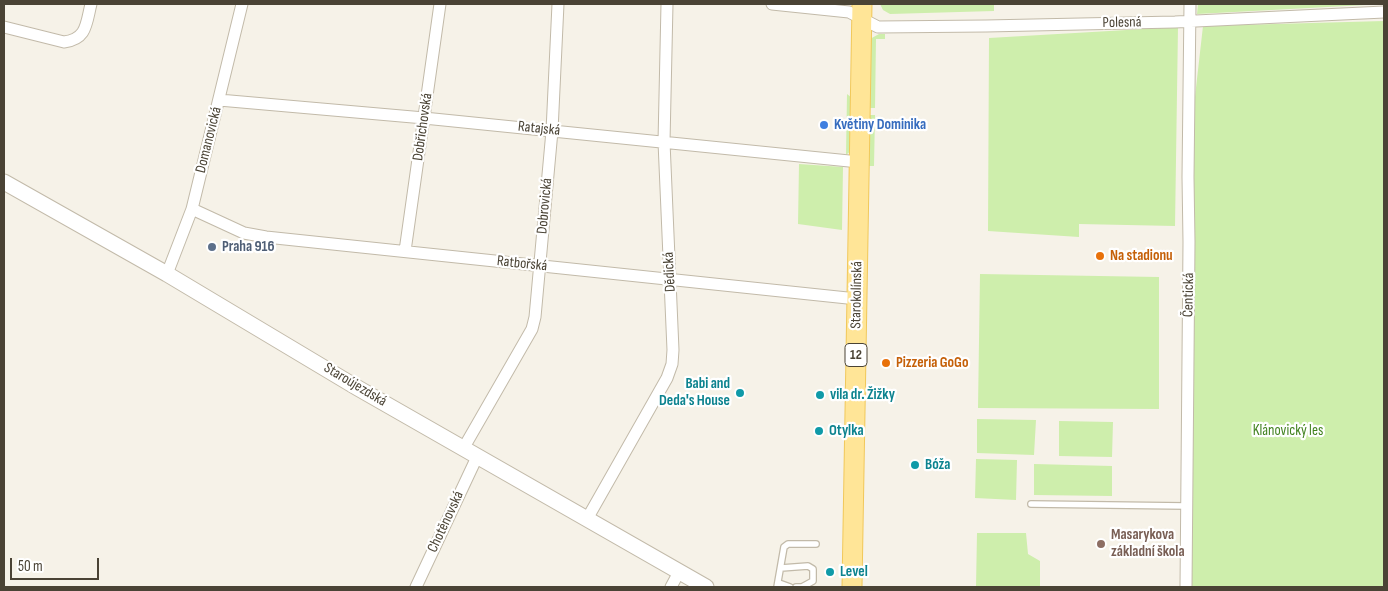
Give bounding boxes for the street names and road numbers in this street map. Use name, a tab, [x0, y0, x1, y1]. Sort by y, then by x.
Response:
street label: Polesná	[1102, 14, 1142, 32]
street label: Dobřichovská	[409, 92, 437, 162]
street label: Domanovická	[192, 105, 226, 175]
street label: Ratajská	[517, 118, 561, 140]
street label: Dobrovická	[534, 177, 556, 235]
street label: Ratbořská	[496, 252, 548, 276]
street label: Dědická	[660, 252, 680, 292]
street label: Starokolínská	[847, 261, 867, 329]
street label: Čentická	[1180, 273, 1198, 317]
road number: 12	[845, 344, 867, 366]
street label: Staroújezdská	[320, 359, 390, 411]
street label: Chotěnovská	[424, 488, 468, 556]

